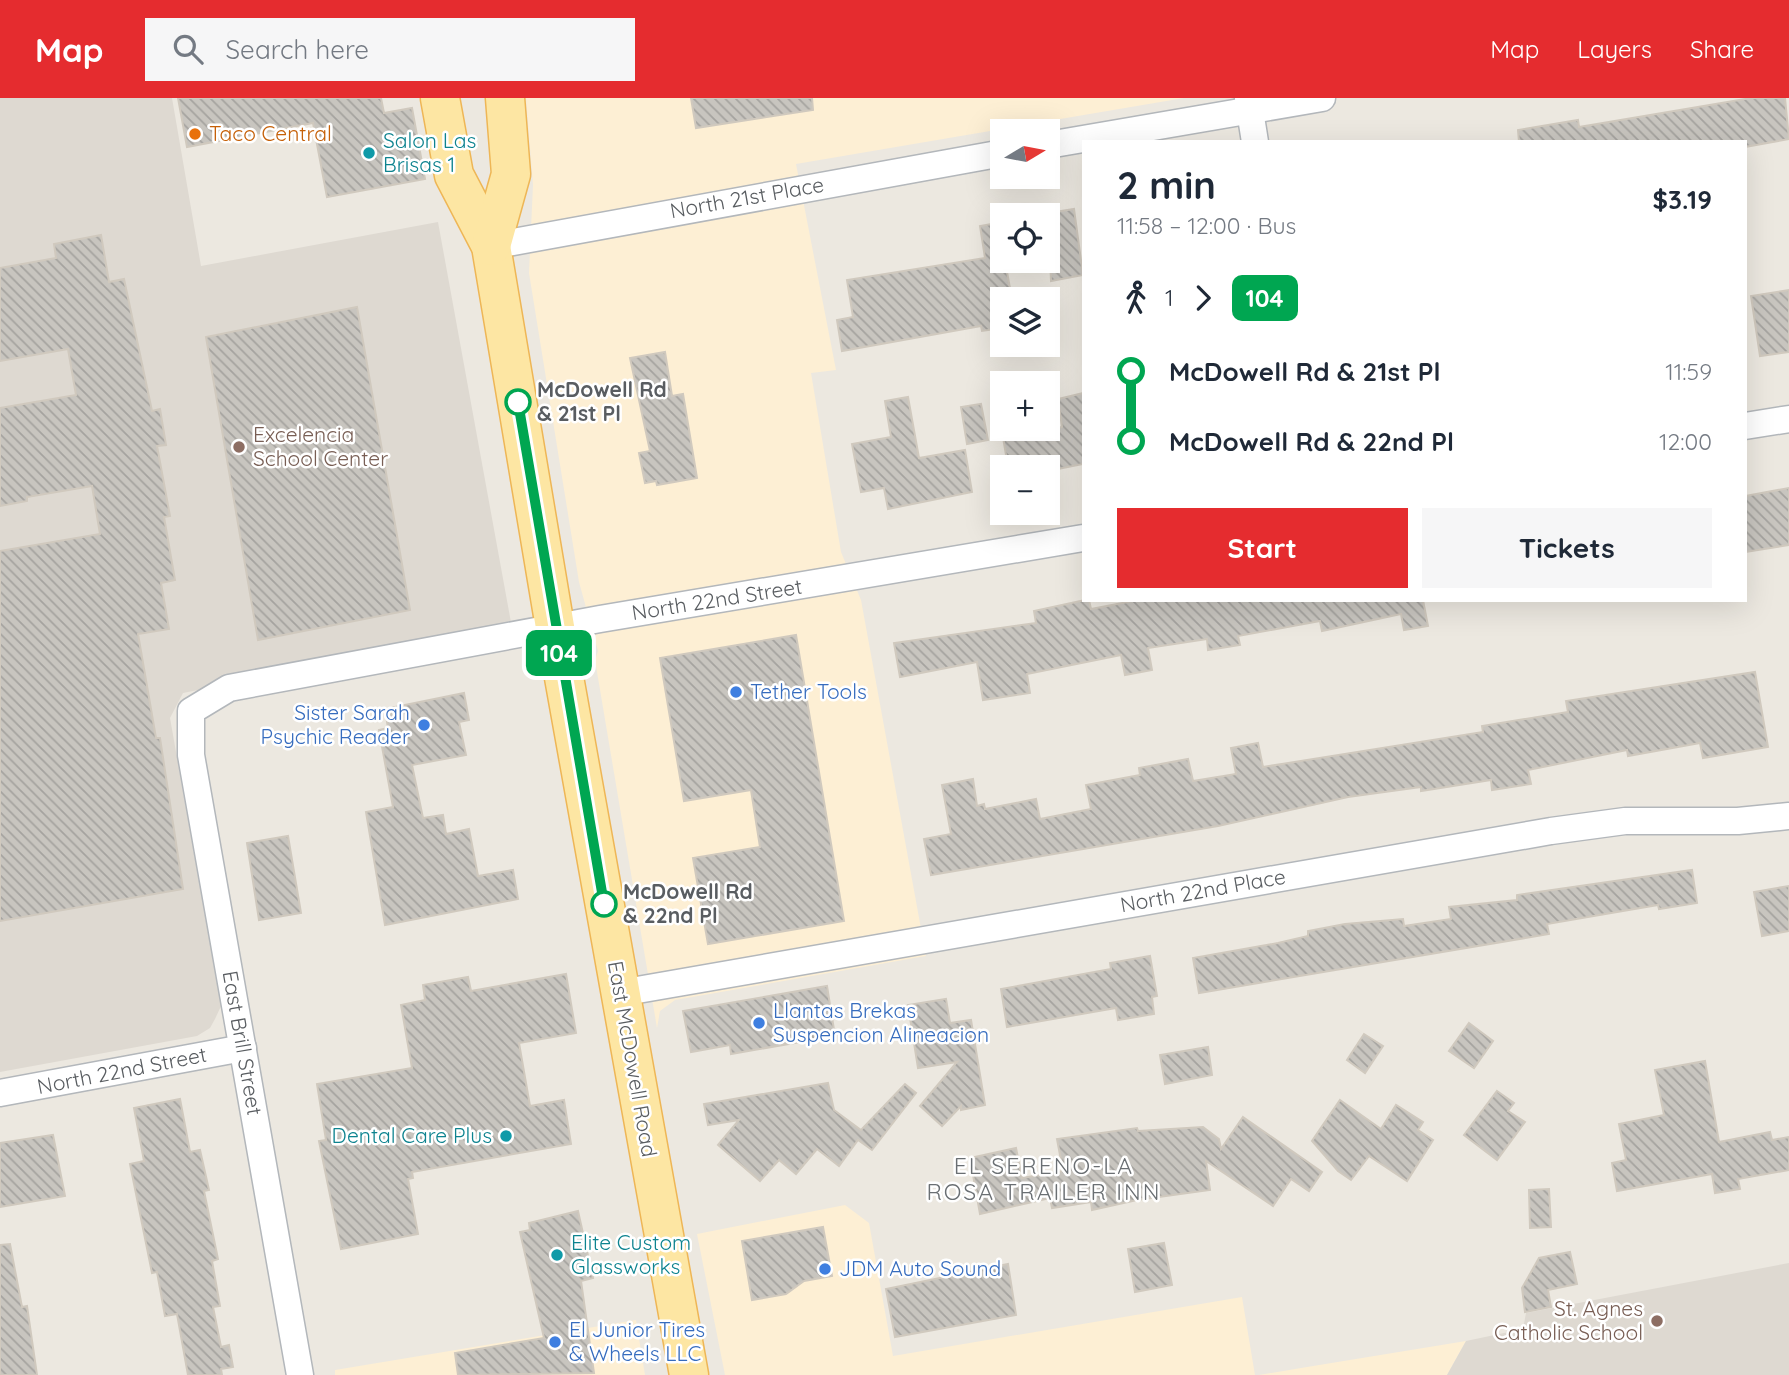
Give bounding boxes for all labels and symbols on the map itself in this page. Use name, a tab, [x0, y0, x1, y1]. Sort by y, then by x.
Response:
north arrow	[990, 119, 1060, 189]
place label: Taco Central	[209, 120, 332, 146]
marker: Taco Central	[187, 126, 203, 142]
place label: Salon Las Brisas 1	[383, 127, 476, 177]
marker: Salon Las Brisas 1	[361, 145, 377, 161]
street label: North 21st Place	[668, 171, 826, 223]
place label: McDowell Rd & 21st Pl	[537, 376, 667, 426]
marker: McDowell Rd & 21st Pl	[505, 389, 531, 415]
place label: Excelencia School Center	[253, 421, 388, 471]
marker: Excelencia School Center	[231, 439, 247, 455]
street label: North 22nd Street	[630, 573, 804, 625]
line badge: 104	[519, 630, 599, 676]
place label: Tether Tools	[750, 678, 867, 704]
marker: Tether Tools	[728, 684, 744, 700]
place label: Sister Sarah Psychic Reader	[261, 699, 410, 749]
marker: Sister Sarah Psychic Reader	[416, 717, 432, 733]
street label: North 22nd Place	[1118, 863, 1288, 917]
place label: McDowell Rd & 22nd Pl	[623, 878, 753, 928]
marker: McDowell Rd & 22nd Pl	[591, 891, 617, 917]
street label: East McDowell Road	[603, 959, 663, 1159]
street label: East Brill Street	[217, 968, 268, 1117]
place label: Llantas Brekas Suspencion Alineacion	[773, 997, 989, 1047]
marker: Llantas Brekas Suspencion Alineacion	[751, 1015, 767, 1031]
street label: North 22nd Street	[35, 1041, 209, 1099]
place label: Dental Care Plus	[332, 1122, 492, 1148]
marker: Dental Care Plus	[498, 1128, 514, 1144]
district label: EL SERENO-LA ROSA TRAILER INN	[926, 1151, 1162, 1206]
place label: Elite Custom Glassworks	[571, 1229, 691, 1279]
marker: Elite Custom Glassworks	[549, 1247, 565, 1263]
place label: JDM Auto Sound	[839, 1255, 1001, 1281]
marker: JDM Auto Sound	[817, 1261, 833, 1277]
place label: St. Agnes Catholic School	[1494, 1295, 1643, 1345]
marker: St. Agnes Catholic School	[1649, 1313, 1665, 1329]
place label: El Junior Tires & Wheels LLC	[569, 1316, 705, 1366]
marker: El Junior Tires & Wheels LLC	[547, 1334, 563, 1350]

